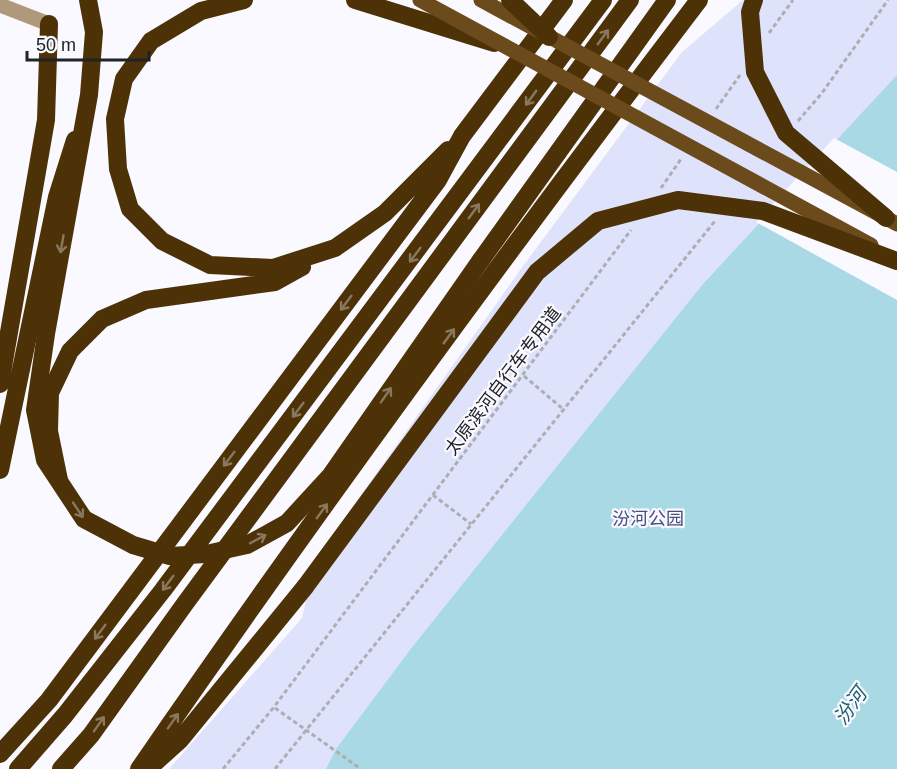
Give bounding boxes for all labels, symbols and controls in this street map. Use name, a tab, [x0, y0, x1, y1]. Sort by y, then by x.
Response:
scale bar	[27, 24, 148, 62]
one-way arrow	[596, 29, 609, 45]
text: 50 m	[36, 35, 76, 55]
one-way arrow	[525, 90, 538, 106]
one-way arrow	[468, 203, 481, 219]
one-way arrow	[56, 234, 67, 254]
one-way arrow	[409, 246, 421, 262]
one-way arrow	[340, 294, 352, 310]
street label: 太原滨河自行车专用道	[441, 303, 565, 459]
one-way arrow	[443, 328, 455, 344]
one-way arrow	[380, 388, 392, 404]
one-way arrow	[292, 402, 304, 418]
one-way arrow	[223, 451, 236, 467]
one-way arrow	[72, 501, 84, 518]
one-way arrow	[316, 503, 328, 519]
park label: 汾河公园	[612, 509, 684, 529]
one-way arrow	[249, 533, 266, 545]
one-way arrow	[162, 575, 174, 591]
one-way arrow	[94, 624, 107, 640]
water label: 汾河	[829, 680, 873, 729]
one-way arrow	[167, 713, 179, 729]
one-way arrow	[93, 717, 105, 733]

